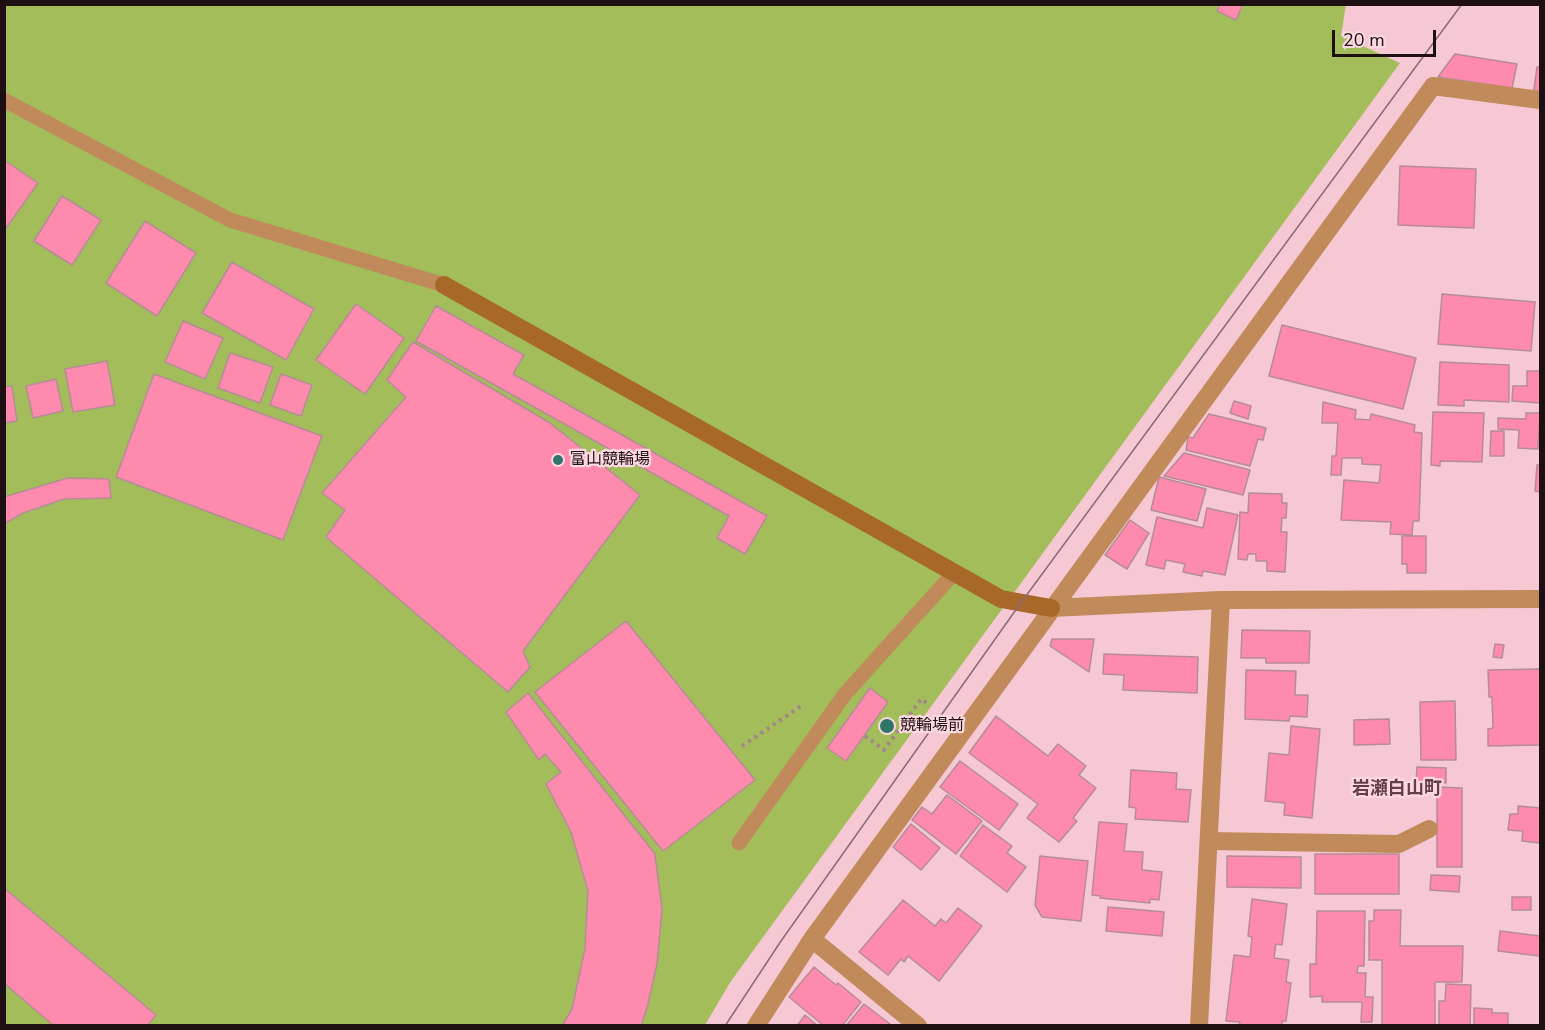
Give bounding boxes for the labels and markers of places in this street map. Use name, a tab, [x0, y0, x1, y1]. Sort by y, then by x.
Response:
place label: 富山競輪場	[570, 450, 650, 470]
marker: 富山競輪場	[551, 453, 565, 467]
place label: 競輪場前	[900, 716, 964, 736]
marker: 競輪場前	[878, 717, 896, 735]

